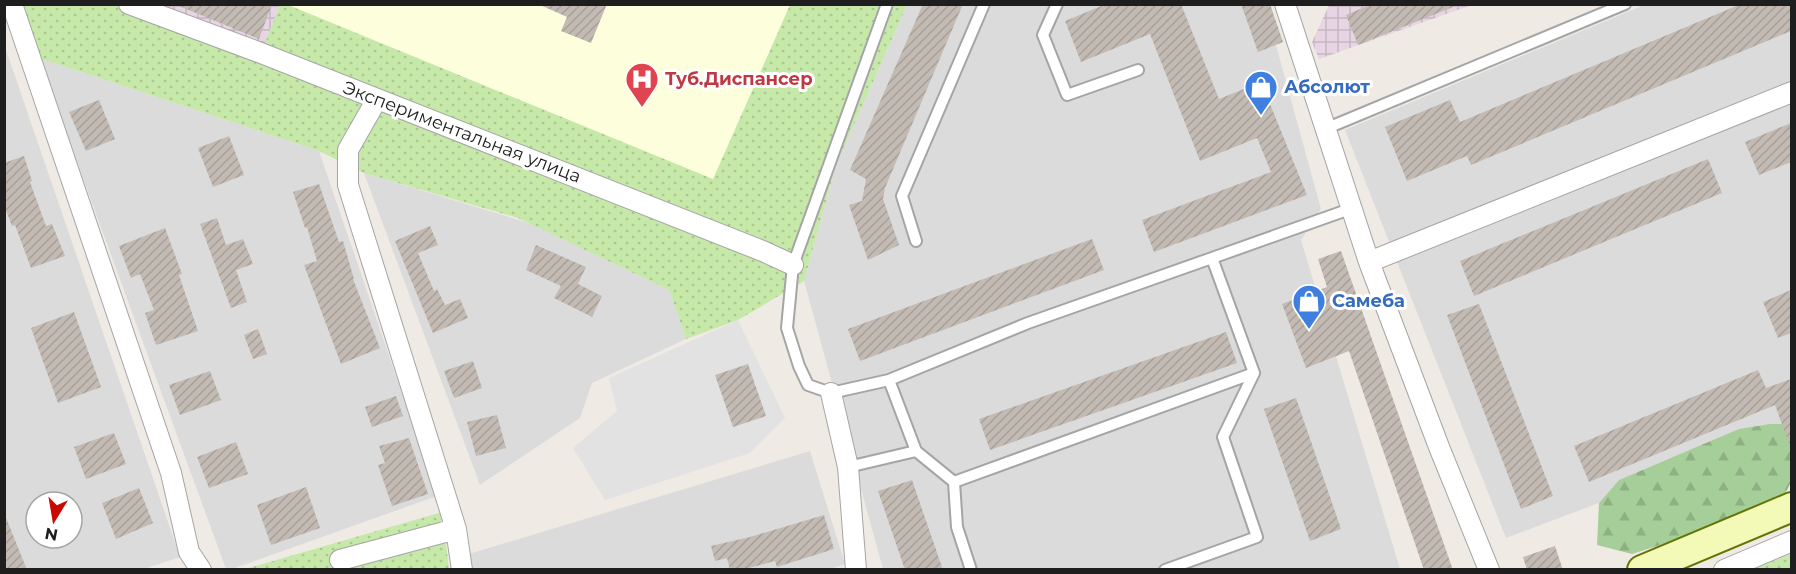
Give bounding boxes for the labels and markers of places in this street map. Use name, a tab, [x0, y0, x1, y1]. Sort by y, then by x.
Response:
hospital icon: Туб.Диспансер	[624, 61, 660, 108]
place label: Туб.Диспансер	[665, 68, 813, 90]
shop icon: Абсолют	[1243, 69, 1279, 116]
place label: Абсолют	[1284, 76, 1370, 98]
shop icon: Самеба	[1291, 283, 1327, 330]
place label: Самеба	[1332, 290, 1405, 312]

